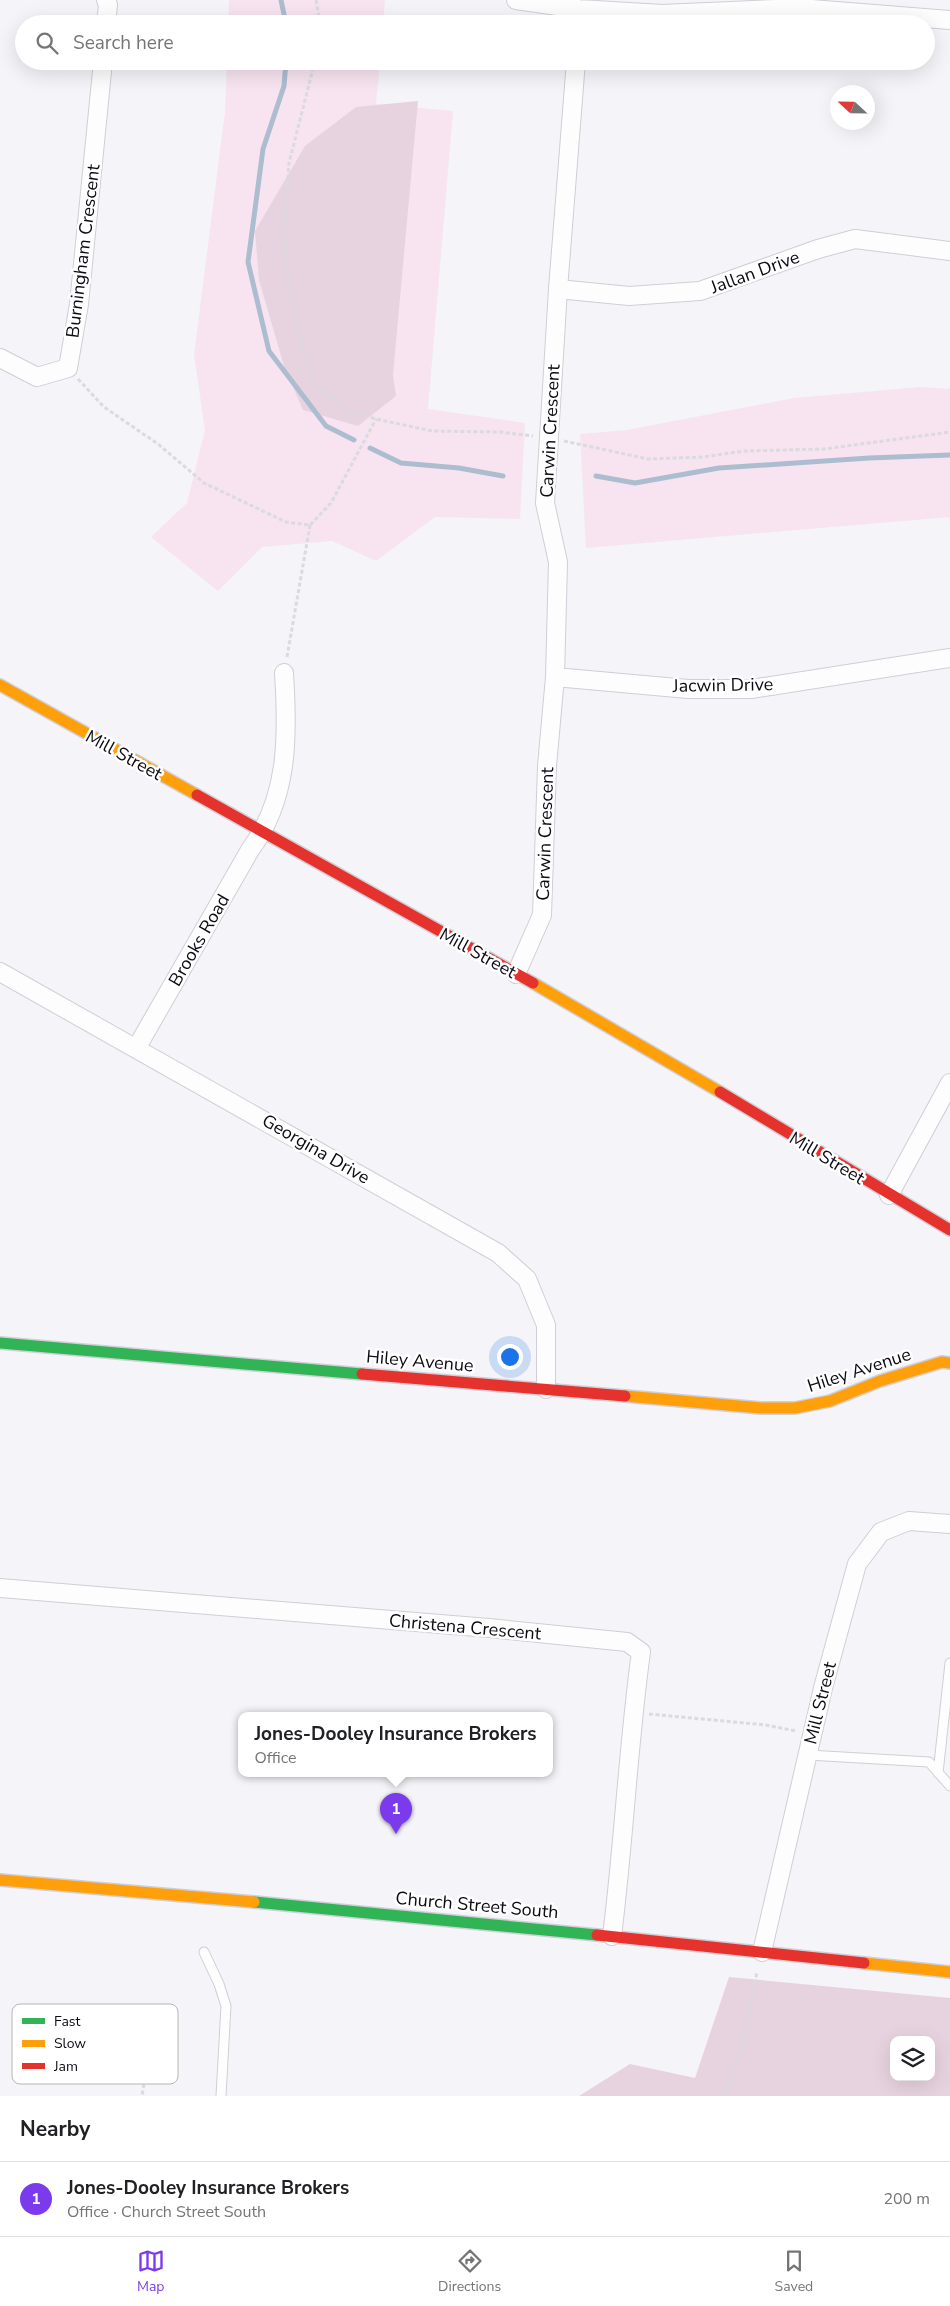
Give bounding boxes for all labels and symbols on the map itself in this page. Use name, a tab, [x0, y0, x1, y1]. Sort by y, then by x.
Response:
north arrow	[830, 85, 875, 130]
street label: Burningham Crescent	[60, 162, 106, 339]
street label: Jallan Drive	[706, 245, 803, 300]
street label: Carwin Crescent	[535, 363, 566, 498]
street label: Jacwin Drive	[671, 672, 774, 698]
street label: Mill Street	[81, 724, 167, 786]
street label: Carwin Crescent	[531, 766, 559, 901]
street label: Brooks Road	[163, 890, 235, 990]
street label: Mill Street	[435, 922, 521, 984]
street label: Georgina Drive	[258, 1108, 374, 1190]
street label: Mill Street	[785, 1126, 870, 1190]
street label: Hiley Avenue	[804, 1342, 914, 1398]
street label: Hiley Avenue	[365, 1344, 475, 1378]
your location	[497, 1344, 523, 1370]
street label: Christena Crescent	[388, 1608, 543, 1646]
street label: Mill Street	[798, 1659, 842, 1747]
pin: 1	[380, 1793, 412, 1834]
street label: Church Street South	[395, 1886, 559, 1924]
legend	[12, 2004, 178, 2084]
text: Fast	[54, 2012, 80, 2031]
text: Slow	[54, 2034, 86, 2053]
text: Jam	[53, 2057, 78, 2076]

